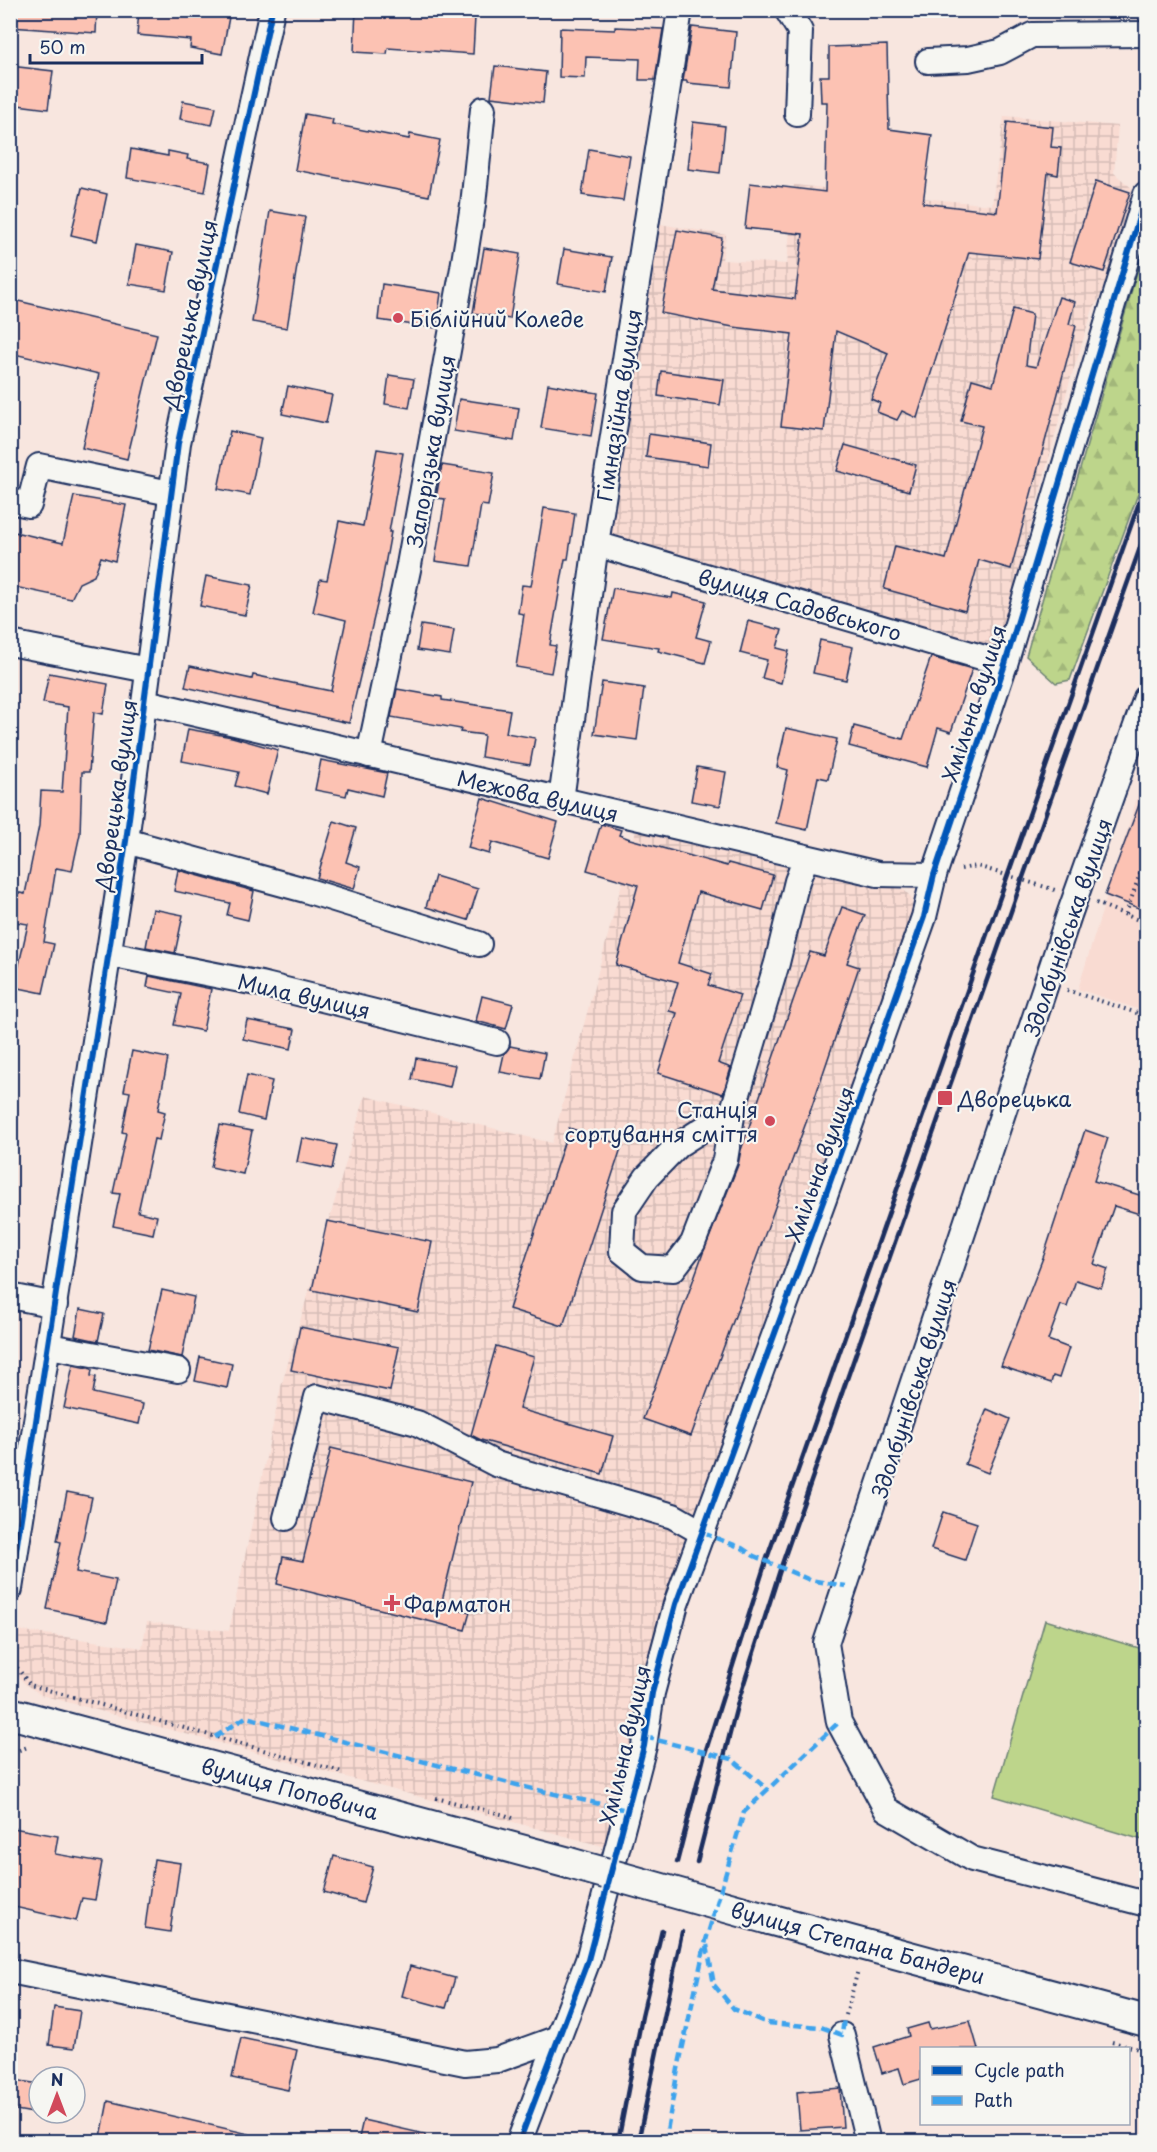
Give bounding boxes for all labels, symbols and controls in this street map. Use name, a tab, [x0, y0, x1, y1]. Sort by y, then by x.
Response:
scale bar	[30, 27, 202, 65]
text: 50 m	[39, 33, 86, 60]
street label: Дворецька вулиця	[153, 216, 225, 413]
place label: Біблійний Коледе	[410, 302, 584, 334]
street label: Гімназійна вулиця	[587, 307, 649, 503]
marker: Біблійний Коледе	[391, 311, 405, 325]
street label: Запорізька вулиця	[397, 352, 463, 550]
street label: вулиця Садовського	[695, 560, 905, 648]
street label: Хмільна вулиця	[933, 620, 1013, 786]
street label: Дворецька вулиця	[86, 697, 144, 894]
street label: Межова вулиця	[454, 761, 622, 829]
street label: Здолбунівська вулиця	[1015, 814, 1119, 1040]
street label: Мила вулиця	[235, 964, 373, 1026]
street label: Хмільна вулиця	[776, 1082, 862, 1246]
place label: Дворецька	[957, 1082, 1071, 1114]
marker: Дворецька	[936, 1089, 954, 1107]
place label: Станція сортування сміття	[565, 1093, 758, 1149]
marker: Станція сортування сміття	[763, 1114, 777, 1128]
street label: Здолбунівська вулиця	[862, 1274, 964, 1502]
place label: Фарматон	[404, 1587, 511, 1619]
marker: Фарматон	[385, 1596, 399, 1610]
street label: Хмільна вулиця	[590, 1662, 658, 1828]
street label: вулиця Поповича	[198, 1749, 383, 1827]
street label: вулиця Степана Бандери	[728, 1893, 988, 1991]
legend	[920, 2047, 1130, 2125]
text: Cycle path	[974, 2056, 1065, 2083]
north arrow	[27, 2065, 87, 2125]
text: N	[51, 2067, 63, 2091]
text: Path	[974, 2086, 1013, 2113]

